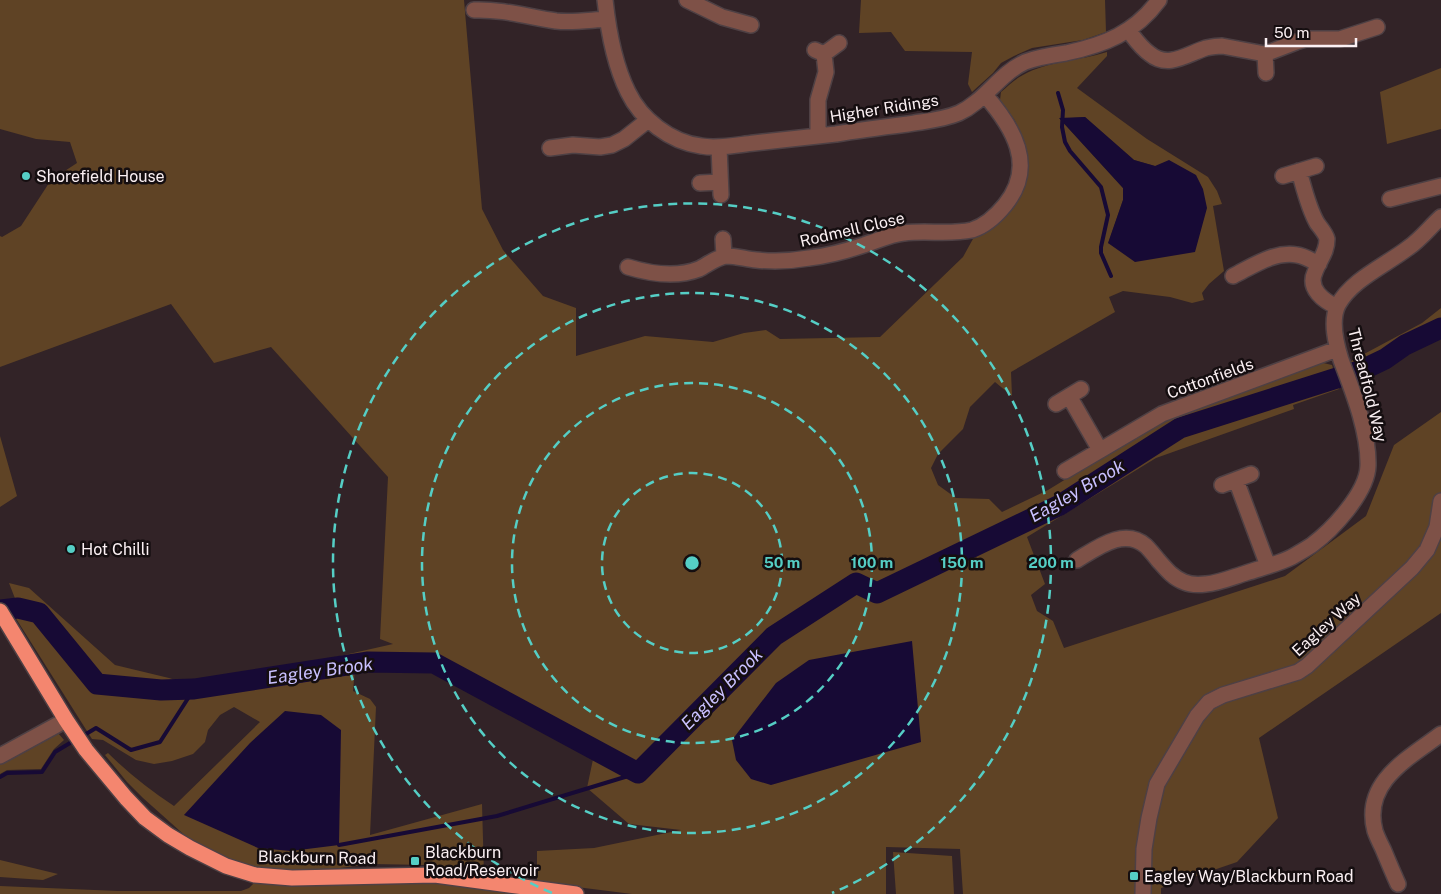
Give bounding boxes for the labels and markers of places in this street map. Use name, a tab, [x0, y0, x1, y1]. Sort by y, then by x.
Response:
place label: Shorefield House	[36, 167, 165, 186]
marker: Shorefield House	[20, 170, 32, 182]
place label: Hot Chilli	[81, 540, 150, 559]
marker: Hot Chilli	[65, 543, 77, 555]
centre of rings	[683, 554, 701, 572]
place label: Blackburn Road/Reservoir	[425, 843, 539, 880]
marker: Blackburn Road/Reservoir	[409, 855, 421, 867]
place label: Eagley Way/Blackburn Road	[1144, 867, 1353, 886]
marker: Eagley Way/Blackburn Road	[1128, 870, 1140, 882]

